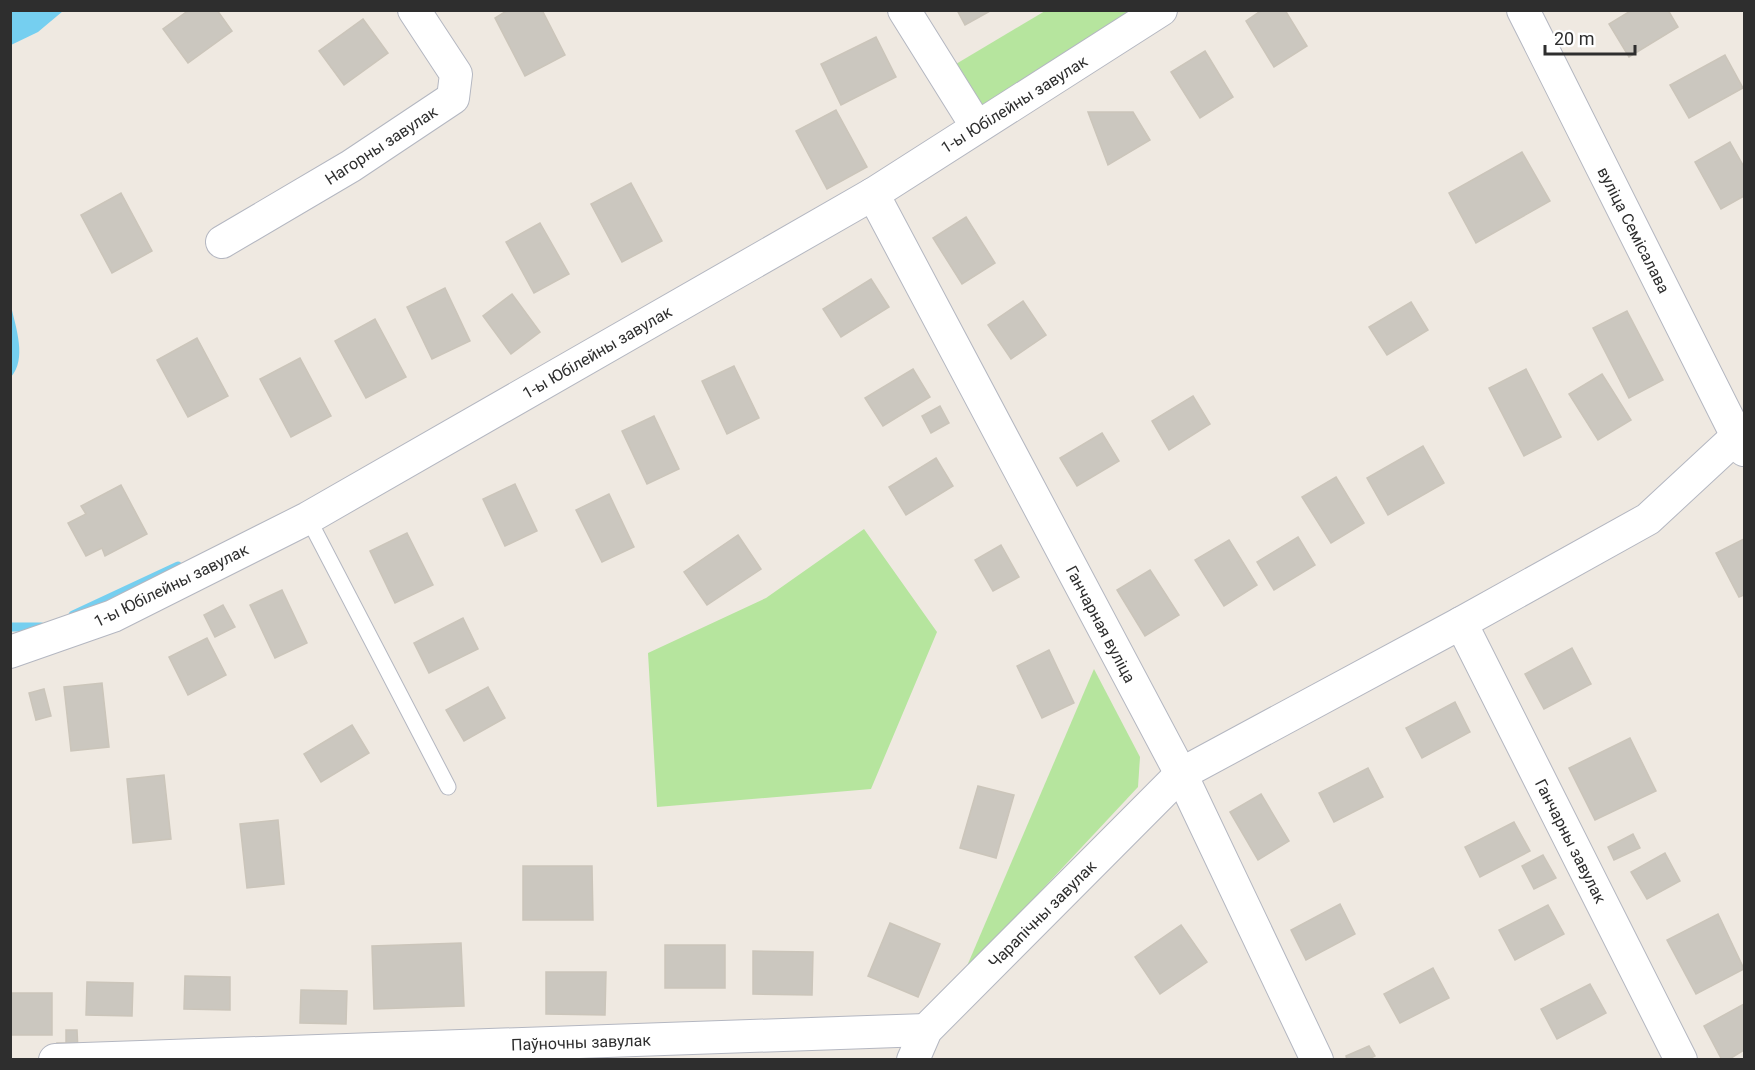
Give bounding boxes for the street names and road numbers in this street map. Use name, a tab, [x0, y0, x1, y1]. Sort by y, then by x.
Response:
street label: 1-ы Юбілейны завулак	[937, 51, 1091, 157]
street label: Нагорны завулак	[322, 102, 441, 189]
street label: вуліца Семісалава	[1594, 164, 1674, 297]
street label: 1-ы Юбілейны завулак	[519, 302, 676, 403]
street label: 1-ы Юбілейны завулак	[91, 540, 252, 631]
street label: Ганчарная вуліца	[1062, 562, 1139, 686]
street label: Ганчарны завулак	[1531, 776, 1610, 907]
street label: Чарапічны завулак	[985, 856, 1100, 972]
street label: Паўночны завулак	[511, 1031, 652, 1054]

